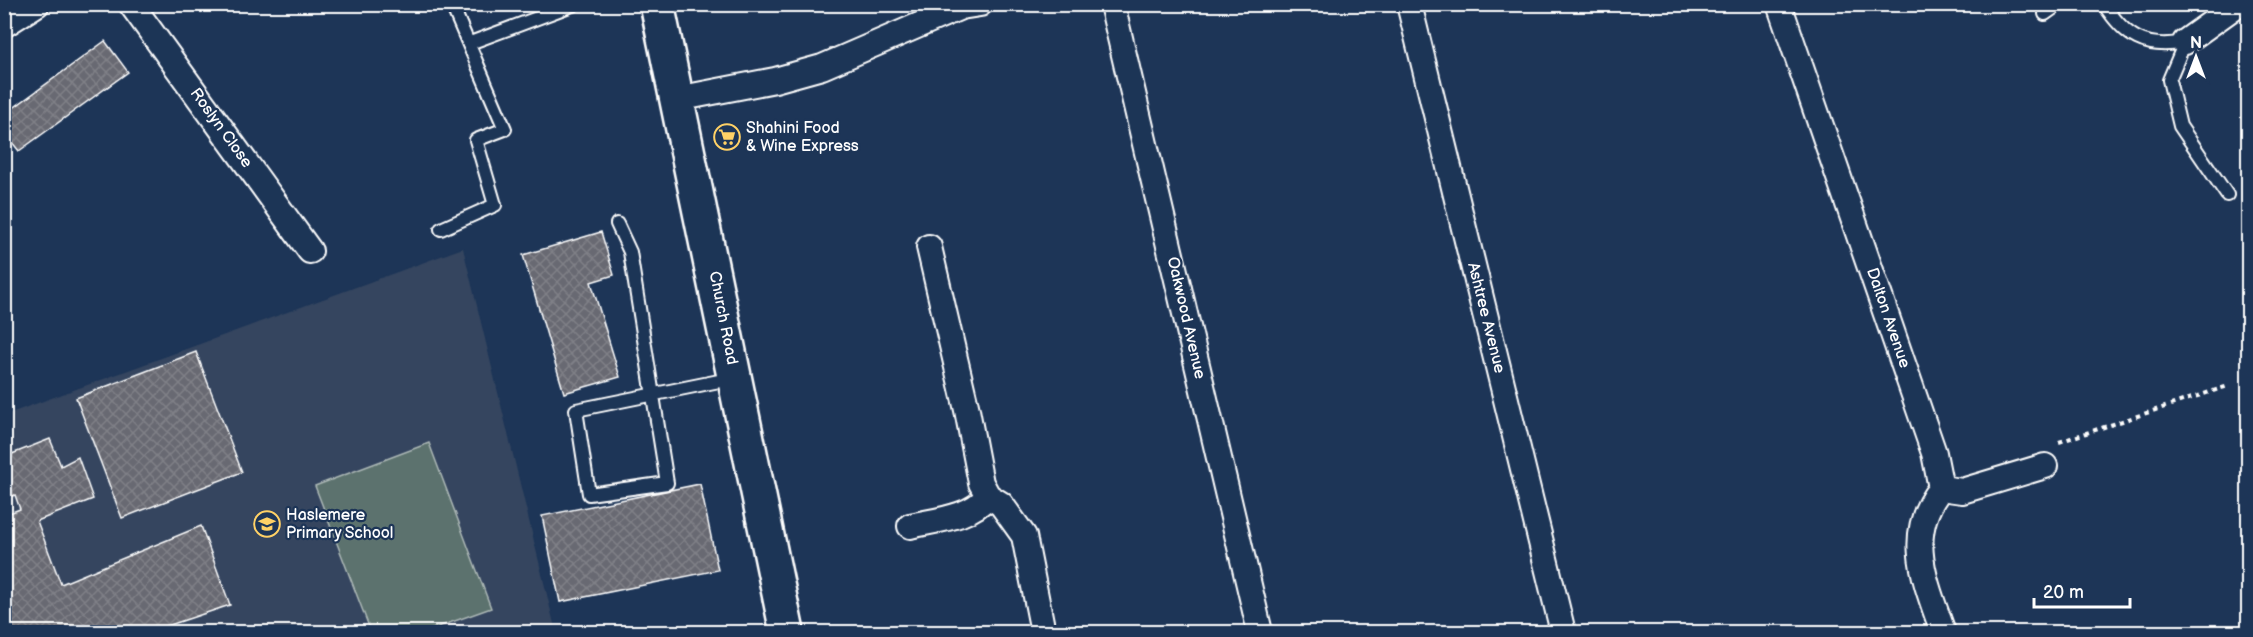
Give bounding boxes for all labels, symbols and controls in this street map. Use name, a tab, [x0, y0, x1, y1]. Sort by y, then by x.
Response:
north arrow	[2166, 27, 2226, 87]
text: N	[2190, 34, 2202, 53]
street label: Roslyn Close	[186, 84, 257, 172]
place label: Shahini Food & Wine Express	[746, 119, 859, 156]
supermarket icon: Shahini Food & Wine Express	[712, 122, 742, 152]
street label: Oakwood Avenue	[1163, 255, 1209, 381]
street label: Ashtree Avenue	[1463, 261, 1509, 376]
street label: Dalton Avenue	[1862, 265, 1914, 371]
street label: Church Road	[705, 270, 741, 366]
place label: Haslemere Primary School	[286, 506, 393, 543]
school or university icon: Haslemere Primary School	[252, 509, 282, 539]
scale bar	[2034, 571, 2130, 609]
text: 20 m	[2043, 582, 2084, 603]

